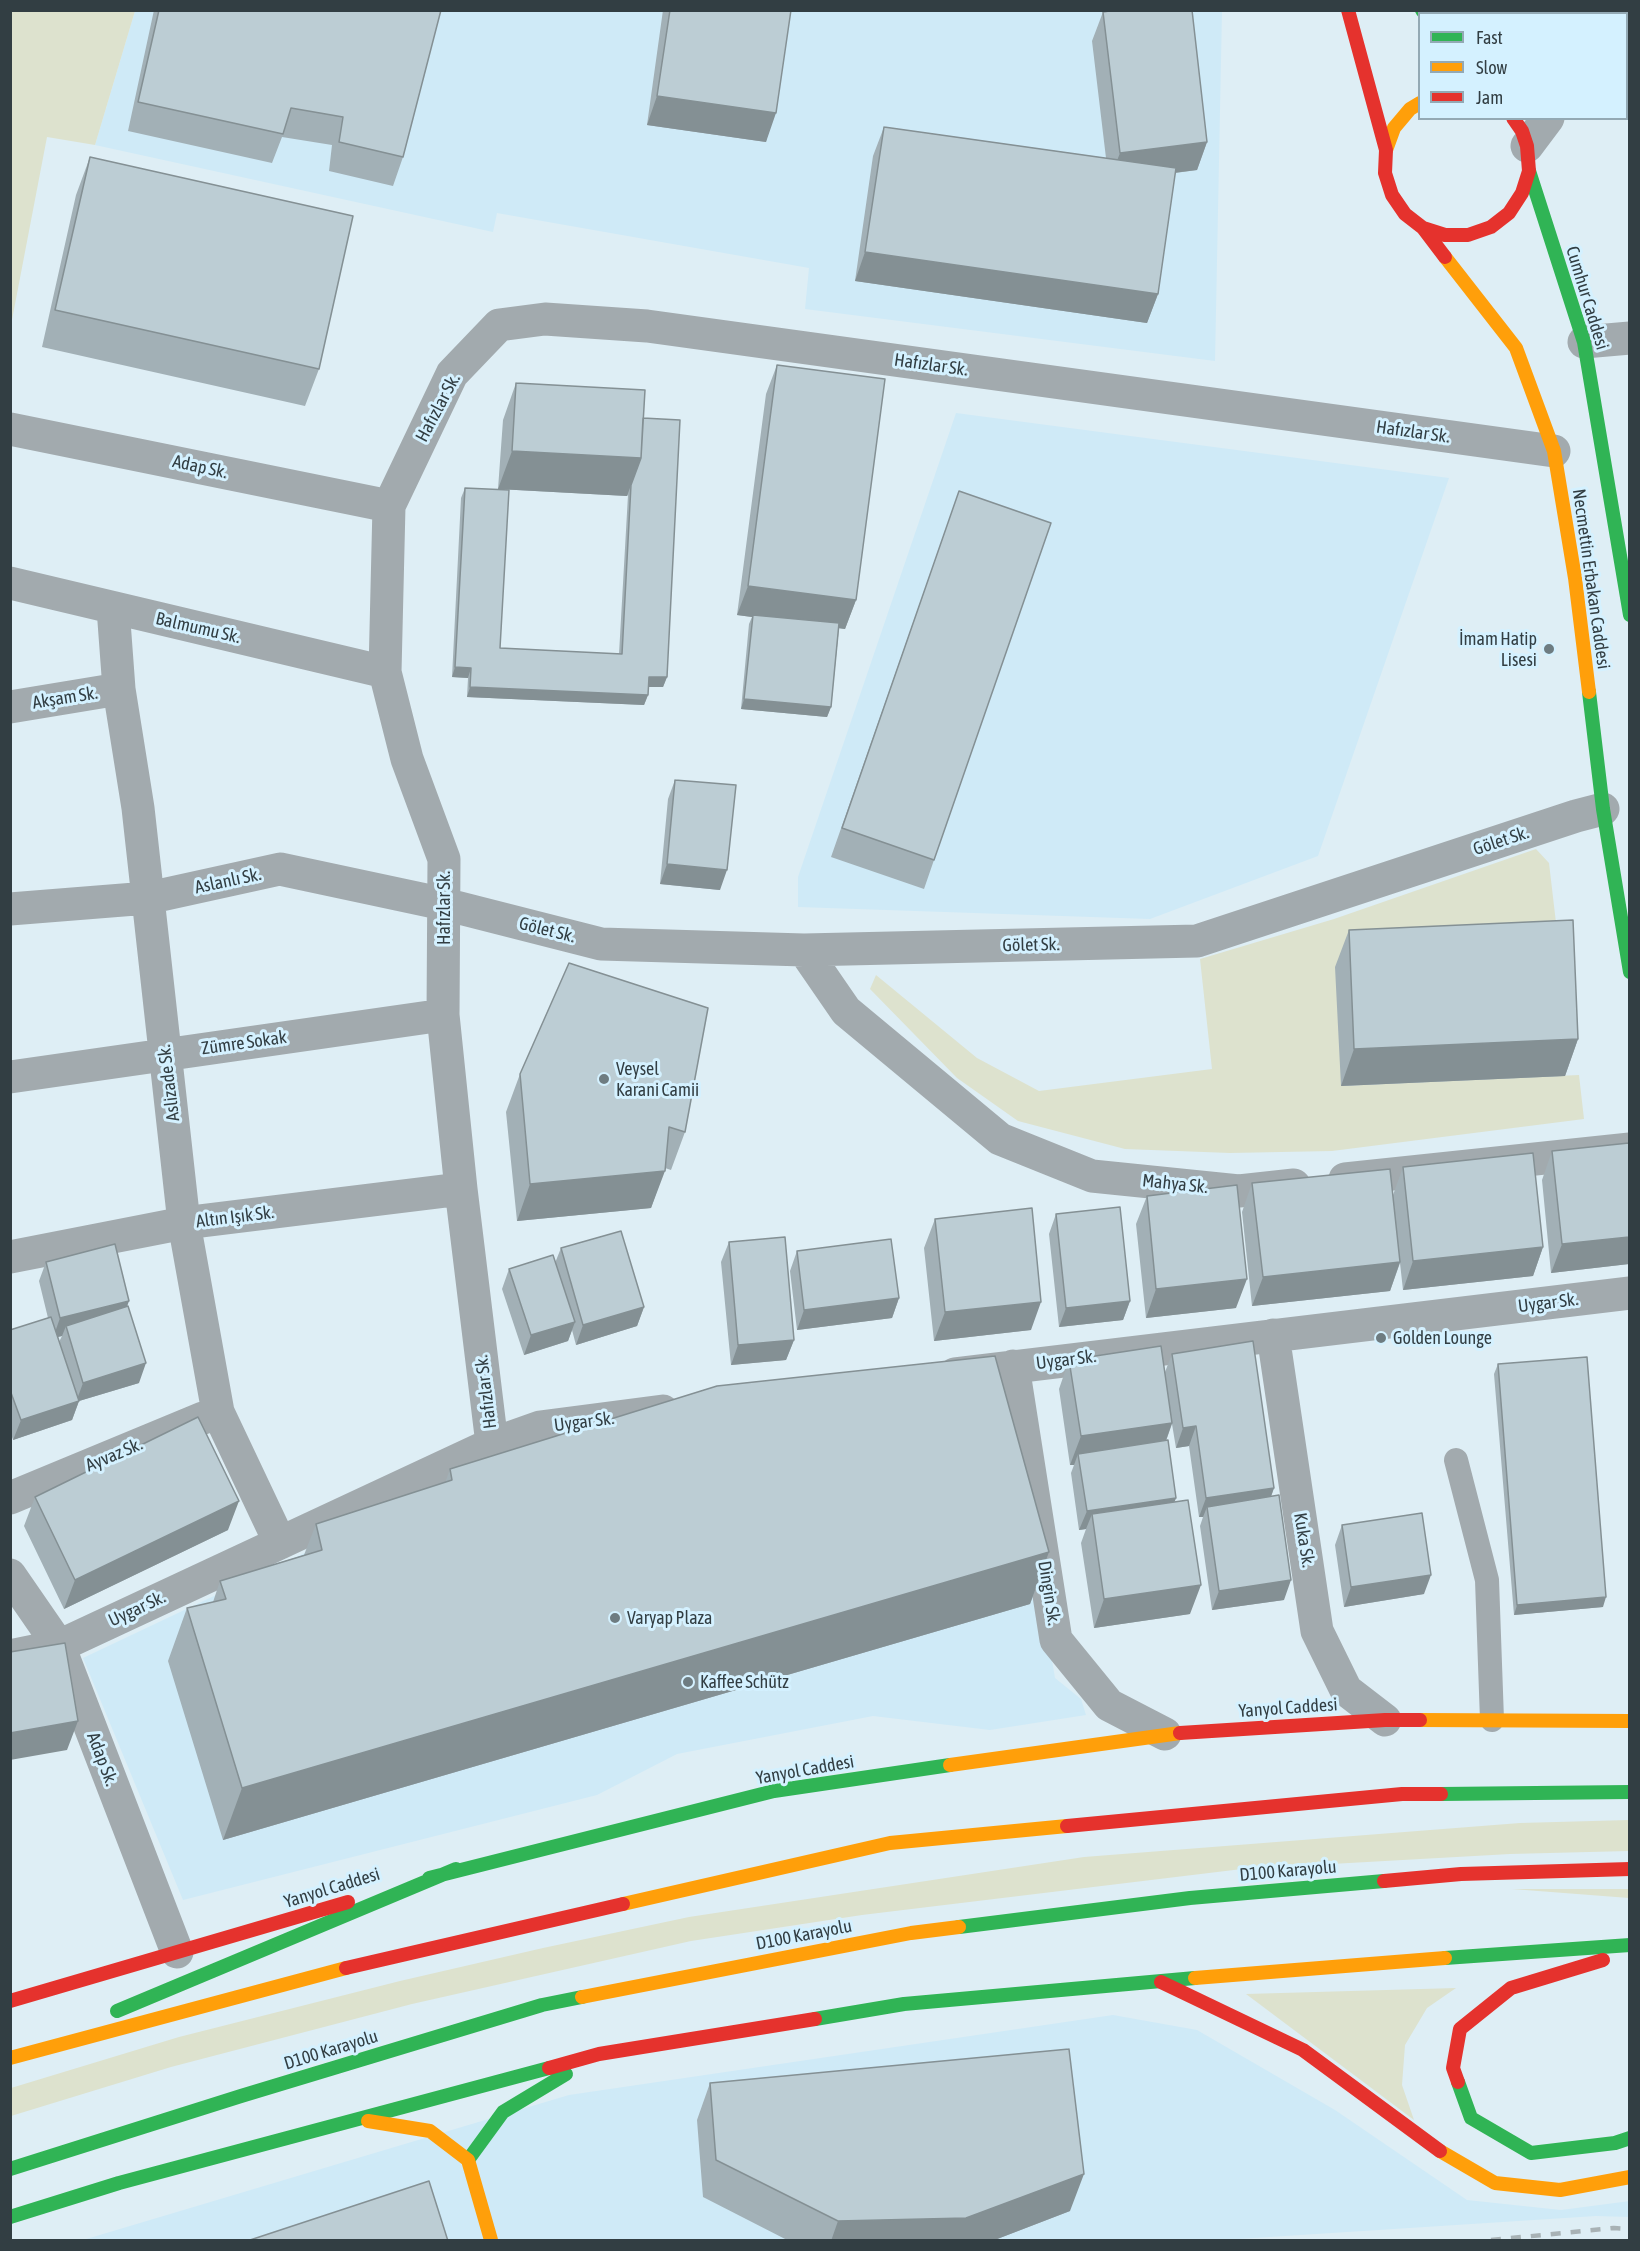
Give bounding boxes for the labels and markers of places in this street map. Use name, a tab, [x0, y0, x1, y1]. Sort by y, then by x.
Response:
place label: İmam Hatip Lisesi	[1459, 628, 1537, 670]
marker: İmam Hatip Lisesi	[1542, 642, 1556, 656]
place label: Veysel Karani Camii	[616, 1058, 699, 1100]
marker: Veysel Karani Camii	[597, 1072, 611, 1086]
place label: Golden Lounge	[1393, 1327, 1492, 1349]
marker: Golden Lounge	[1374, 1331, 1388, 1345]
place label: Varyap Plaza	[627, 1607, 712, 1629]
marker: Varyap Plaza	[608, 1611, 622, 1625]
place label: Kaffee Schütz	[700, 1671, 789, 1693]
marker: Kaffee Schütz	[681, 1675, 695, 1689]

